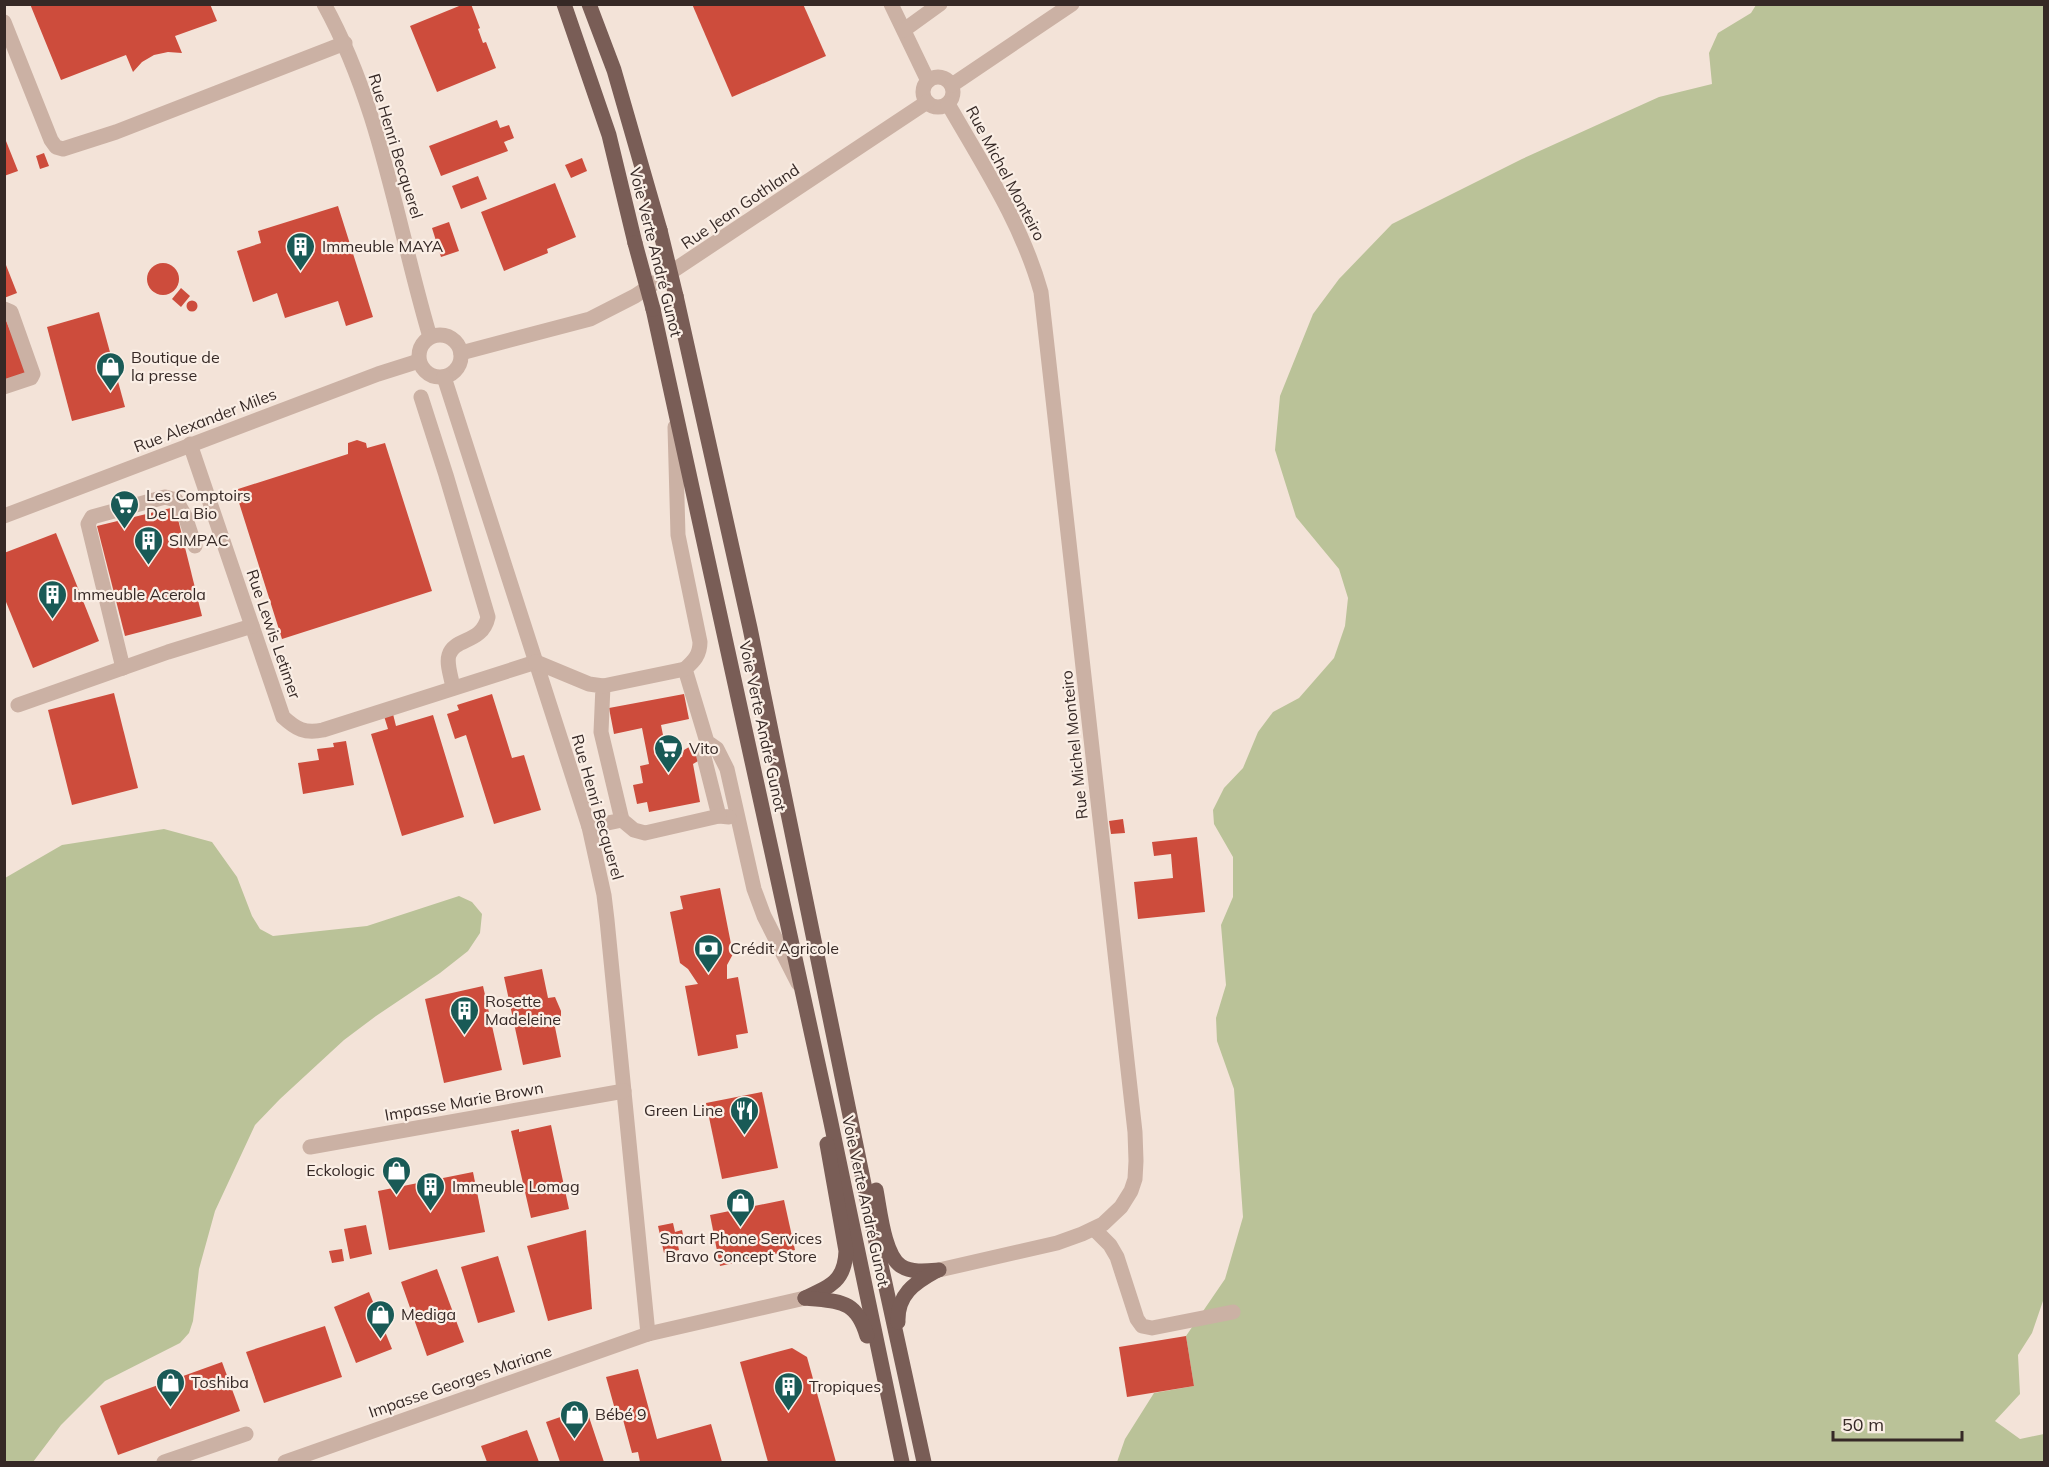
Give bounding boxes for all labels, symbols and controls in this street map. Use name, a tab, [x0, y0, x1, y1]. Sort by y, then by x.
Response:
street label: Rue Henri Becquerel	[364, 71, 428, 221]
street label: Rue Michel Monteiro	[962, 102, 1050, 244]
street label: Rue Jean Gothland	[677, 159, 803, 253]
street label: Voie Verte André Gunot	[625, 165, 687, 339]
building icon: Immeuble MAYA	[285, 230, 317, 272]
place label: Immeuble MAYA	[322, 236, 444, 256]
place label: Boutique de la presse	[131, 347, 220, 385]
shop icon: Boutique de la presse	[94, 350, 126, 392]
street label: Rue Alexander Miles	[131, 384, 279, 456]
place label: Les Comptoirs De La Bio	[146, 485, 251, 523]
supermarket icon: Les Comptoirs De La Bio	[109, 488, 141, 530]
building icon: SIMPAC	[132, 524, 164, 566]
place label: SIMPAC	[169, 530, 229, 550]
street label: Rue Lewis Letimer	[242, 567, 306, 702]
building icon: Immeuble Acerola	[36, 578, 68, 620]
place label: Immeuble Acerola	[73, 584, 206, 604]
street label: Voie Verte André Gunot	[735, 639, 791, 814]
street label: Rue Michel Monteiro	[1056, 669, 1092, 821]
street label: Rue Henri Becquerel	[568, 732, 628, 882]
supermarket icon: Vito	[652, 732, 684, 774]
place label: Vito	[689, 738, 719, 758]
bank icon: Crédit Agricole	[693, 932, 725, 974]
place label: Crédit Agricole	[730, 938, 839, 958]
place label: Rosette Madeleine	[485, 991, 561, 1029]
building icon: Rosette Madeleine	[448, 994, 480, 1036]
street label: Impasse Marie Brown	[383, 1077, 545, 1125]
restaurant icon: Green Line	[728, 1094, 760, 1136]
place label: Green Line	[644, 1100, 723, 1120]
street label: Voie Verte André Gunot	[838, 1114, 894, 1289]
shop icon: Eckologic	[380, 1154, 412, 1196]
place label: Eckologic	[306, 1160, 375, 1180]
building icon: Immeuble Lomag	[415, 1170, 447, 1212]
place label: Immeuble Lomag	[452, 1176, 580, 1196]
shop icon: Smart Phone Services Bravo Concept Store	[725, 1186, 757, 1228]
place label: Smart Phone Services Bravo Concept Store	[660, 1228, 822, 1266]
shop icon: Mediga	[364, 1298, 396, 1340]
place label: Mediga	[401, 1304, 456, 1324]
street label: Impasse Georges Mariane	[366, 1340, 554, 1422]
shop icon: Toshiba	[154, 1366, 186, 1408]
building icon: Tropiques	[772, 1370, 804, 1412]
place label: Toshiba	[191, 1372, 249, 1392]
place label: Tropiques	[809, 1376, 881, 1396]
shop icon: Bébé 9	[558, 1398, 590, 1440]
place label: Bébé 9	[595, 1404, 647, 1424]
scale bar	[1833, 1404, 1962, 1442]
text: 50 m	[1842, 1413, 1884, 1436]

